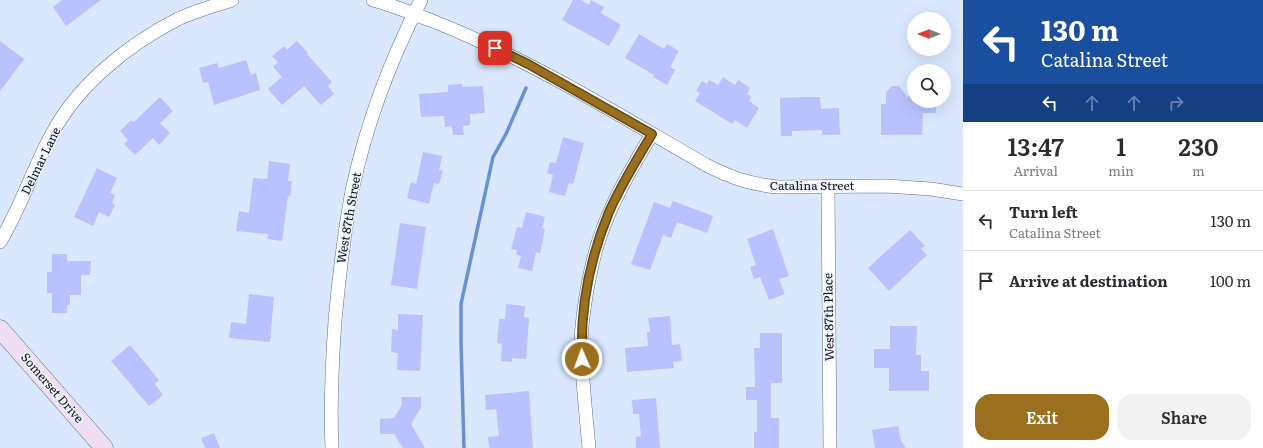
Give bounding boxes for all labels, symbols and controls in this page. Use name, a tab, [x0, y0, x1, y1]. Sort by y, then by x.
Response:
text: 130 m	[1041, 8, 1119, 50]
north arrow	[907, 12, 951, 56]
map controls	[907, 12, 951, 108]
icon: left	[975, 16, 1027, 68]
pin	[478, 31, 512, 65]
icon: arrive	[484, 37, 506, 59]
text: Catalina Street	[1041, 46, 1168, 73]
button: search	[907, 64, 951, 108]
icon: left	[1039, 92, 1061, 114]
icon: ahead	[1081, 92, 1103, 114]
icon: ahead	[1123, 92, 1145, 114]
icon: right	[1165, 92, 1187, 114]
street label: Delmar Lane	[16, 124, 64, 197]
text: 13:47	[1007, 128, 1064, 163]
text: 1	[1116, 128, 1126, 163]
text: 230	[1178, 128, 1219, 163]
text: Arrival	[1013, 161, 1058, 180]
text: min	[1108, 161, 1134, 180]
text: m	[1192, 161, 1205, 180]
street label: West 87th Street	[331, 170, 365, 265]
street label: Catalina Street	[770, 176, 855, 194]
text: Turn left	[1009, 200, 1078, 223]
text: 130 m	[1211, 209, 1251, 232]
icon: left	[975, 210, 997, 232]
text: Catalina Street	[1009, 223, 1101, 242]
text: Arrive at destination	[1009, 269, 1168, 292]
text: 100 m	[1210, 269, 1251, 292]
icon: arrive	[975, 270, 997, 292]
street label: West 87th Place	[818, 273, 838, 361]
position arrow	[561, 338, 603, 380]
street label: Somerset Drive	[17, 348, 88, 426]
button: Exit	[975, 394, 1109, 440]
button: Share	[1117, 394, 1251, 440]

